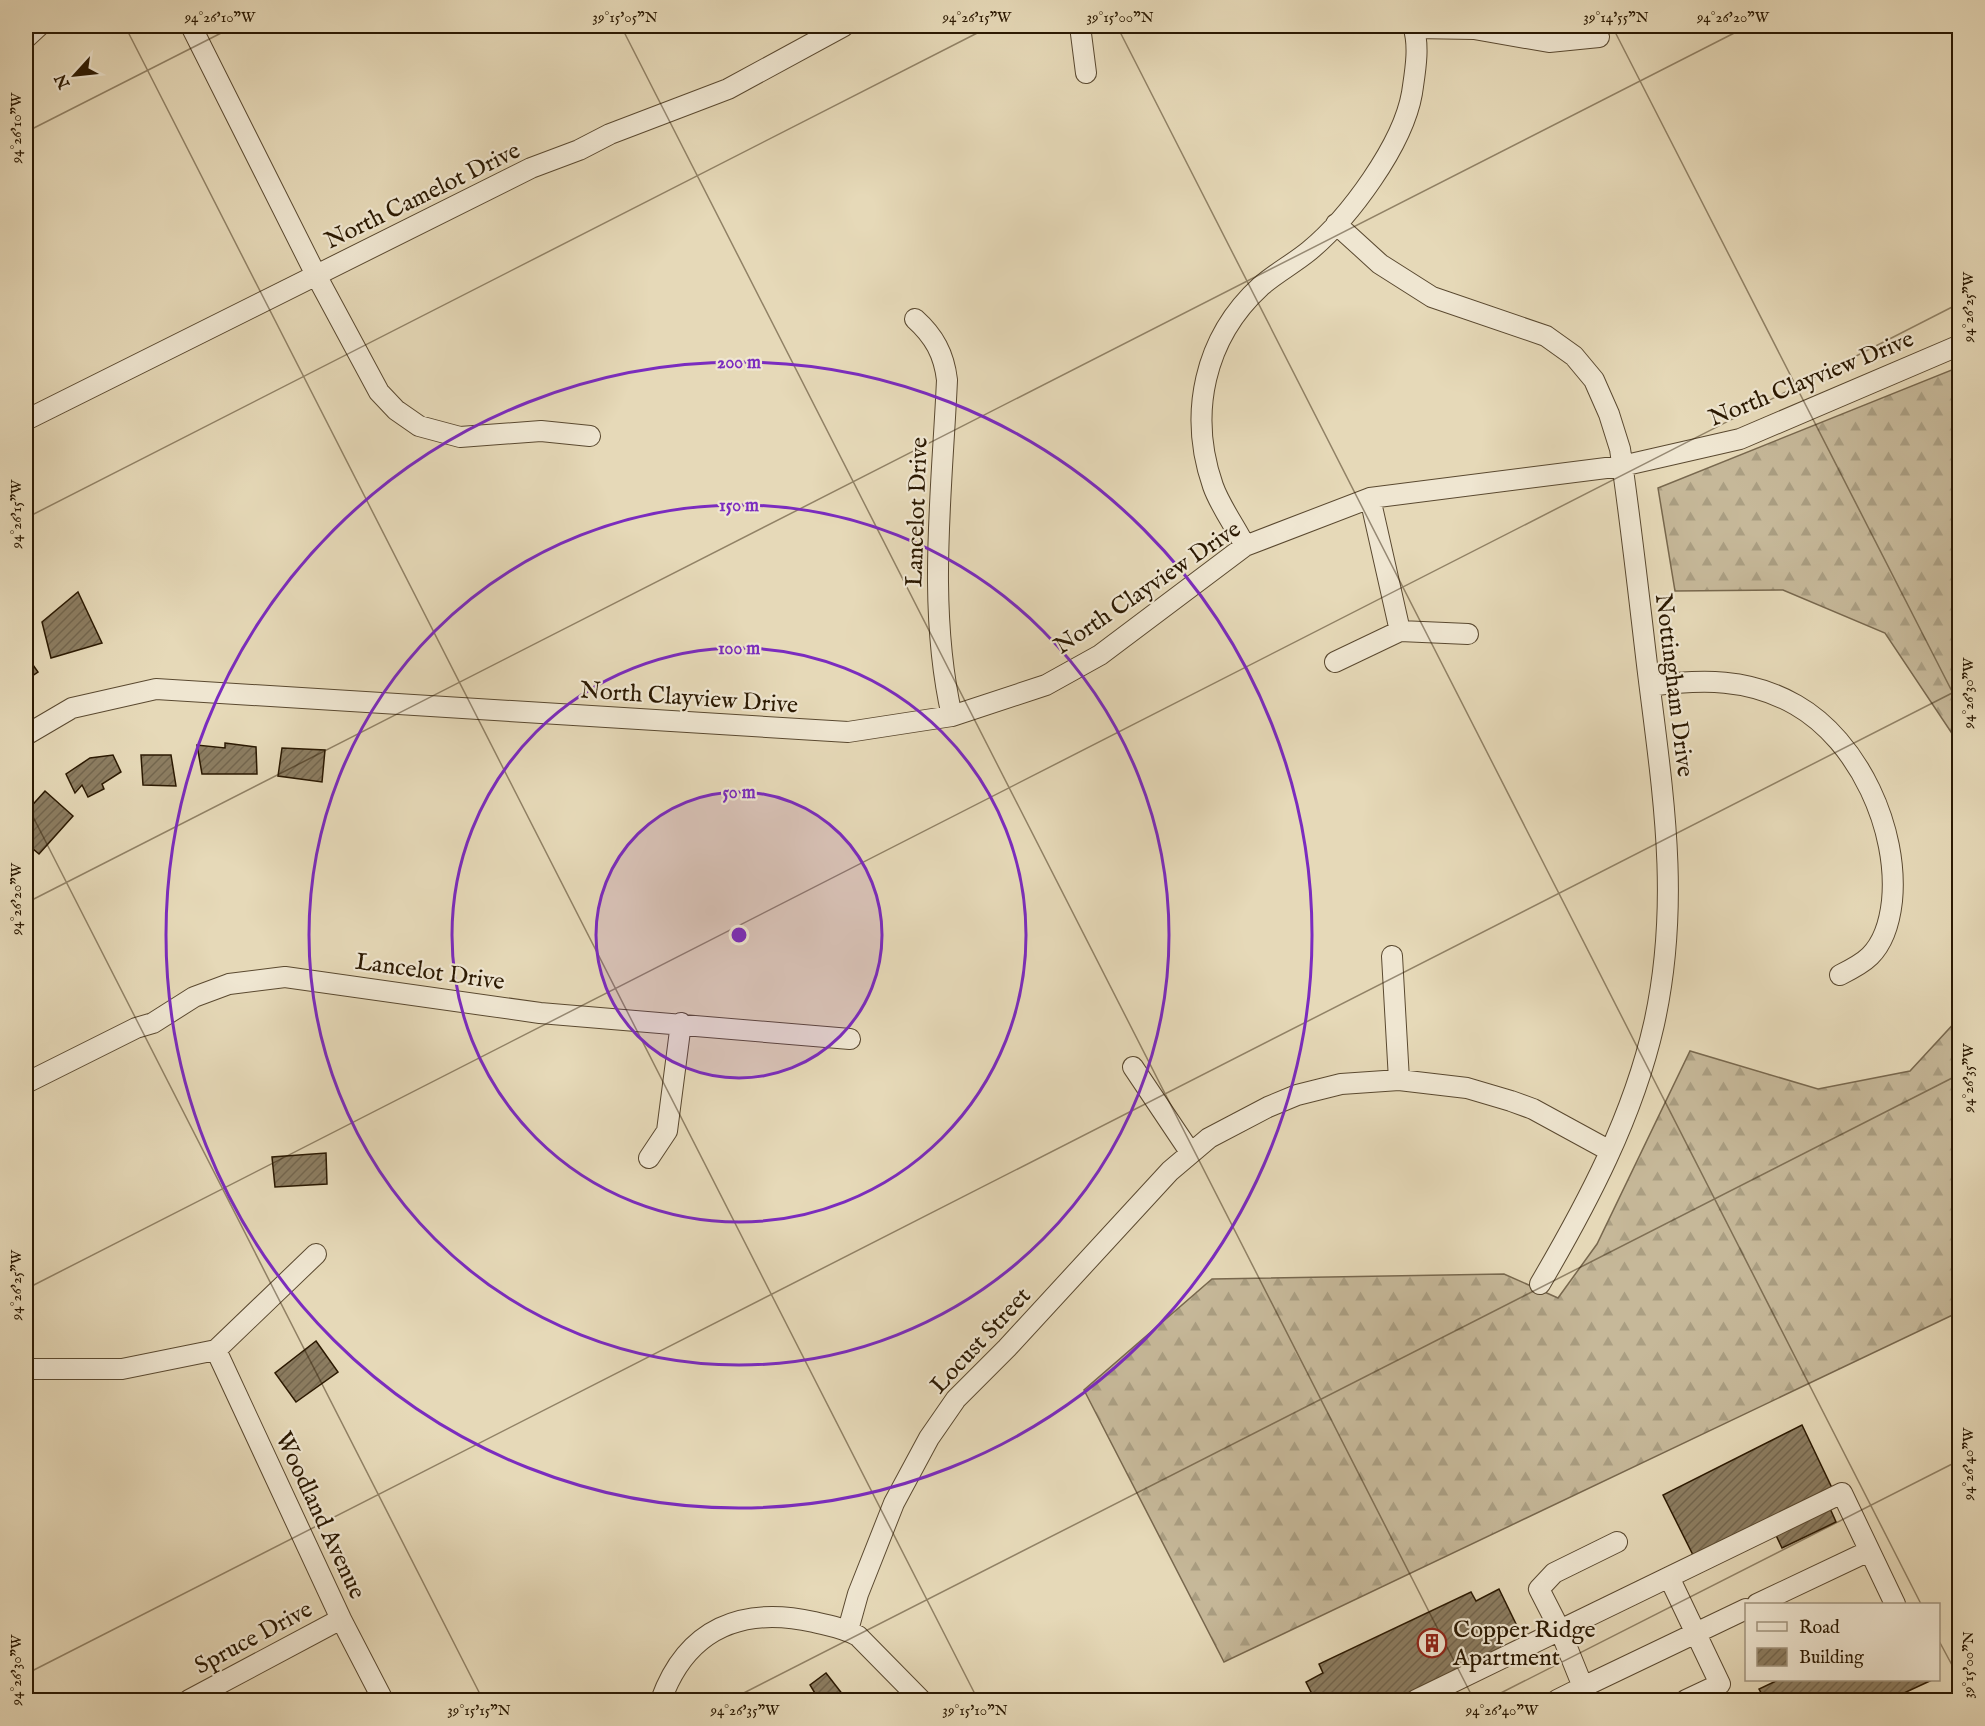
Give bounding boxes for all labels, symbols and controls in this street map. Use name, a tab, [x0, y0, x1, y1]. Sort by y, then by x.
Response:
text: 94°26'10"W	[184, 8, 256, 27]
text: 39°15'05"N	[592, 8, 658, 27]
text: 94°26'15"W	[942, 8, 1012, 27]
text: 39°15'00"N	[1086, 8, 1154, 27]
text: 39°14'55"N	[1583, 8, 1649, 27]
text: 94°26'20"W	[1696, 8, 1770, 27]
north arrow	[45, 45, 105, 105]
text: N	[51, 70, 76, 93]
text: 94°26'10"W	[7, 92, 26, 164]
street label: North Camelot Drive	[320, 136, 526, 257]
text: 94°26'25"W	[1959, 271, 1978, 343]
street label: North Clayview Drive	[1704, 324, 1919, 435]
text: 200 m	[717, 352, 761, 375]
street label: Lancelot Drive	[899, 436, 936, 588]
text: 94°26'15"W	[7, 479, 26, 549]
text: 150 m	[719, 495, 759, 518]
street label: North Clayview Drive	[1049, 514, 1247, 662]
street label: Nottingham Drive	[1647, 592, 1700, 779]
text: 100 m	[718, 638, 760, 661]
text: 94°26'30"W	[1959, 657, 1978, 729]
street label: North Clayview Drive	[579, 675, 799, 722]
text: 50 m	[722, 782, 756, 805]
text: 94°26'20"W	[7, 862, 26, 936]
centre of rings	[729, 925, 749, 945]
street label: Lancelot Drive	[353, 947, 506, 998]
text: 94°26'35"W	[1959, 1043, 1978, 1113]
text: 94°26'25"W	[7, 1249, 26, 1321]
street label: Locust Street	[924, 1281, 1038, 1401]
street label: Woodland Avenue	[267, 1427, 372, 1604]
text: 94°26'40"W	[1959, 1427, 1978, 1501]
street label: Spruce Drive	[189, 1594, 318, 1682]
legend	[1745, 1603, 1940, 1681]
place label: Copper Ridge Apartment	[1452, 1615, 1595, 1674]
text: Road	[1799, 1617, 1840, 1640]
building icon: Copper Ridge Apartment	[1416, 1627, 1448, 1659]
text: 39°15'00"N	[1959, 1631, 1978, 1699]
text: 94°26'30"W	[7, 1634, 26, 1706]
text: Building	[1799, 1647, 1864, 1670]
text: 39°15'15"N	[447, 1701, 511, 1720]
text: 94°26'35"W	[710, 1701, 780, 1720]
text: 39°15'10"N	[942, 1701, 1008, 1720]
text: 94°26'40"W	[1465, 1701, 1539, 1720]

